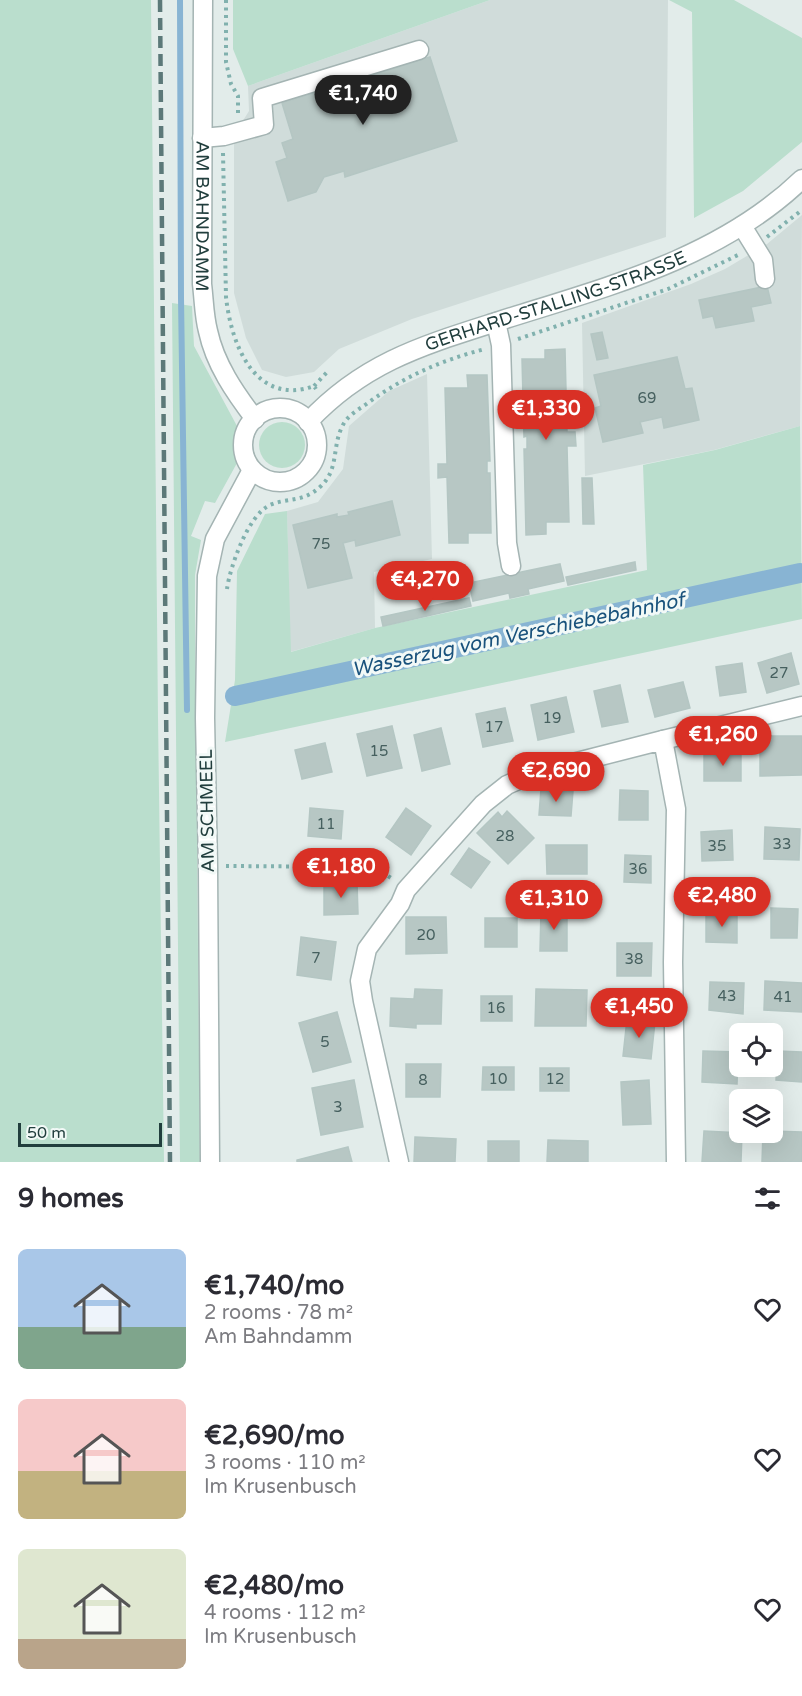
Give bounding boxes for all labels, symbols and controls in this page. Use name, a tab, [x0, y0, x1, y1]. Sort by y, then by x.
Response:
pin: €1,740	[314, 75, 412, 126]
text: €1,740	[329, 82, 397, 106]
street label: AM BAHNDAMM	[191, 140, 214, 292]
street label: GERHARD-STALLING-STRASSE	[422, 246, 690, 356]
house number: 69	[638, 389, 656, 407]
pin: €1,330	[497, 390, 595, 441]
text: €1,330	[511, 397, 581, 421]
house number: 75	[312, 535, 330, 553]
pin: €4,270	[376, 561, 474, 612]
text: €4,270	[390, 568, 460, 592]
water label: Wasserzug vom Verschiebebahnhof	[350, 587, 691, 682]
house number: 27	[770, 664, 788, 682]
house number: 19	[543, 709, 561, 727]
pin: €1,260	[674, 716, 772, 767]
house number: 17	[485, 718, 503, 736]
text: €1,260	[688, 723, 758, 747]
house number: 15	[370, 742, 388, 760]
street label: AM SCHMEEL	[195, 748, 219, 873]
pin: €2,690	[507, 752, 605, 803]
text: €2,690	[521, 759, 591, 783]
house number: 11	[317, 815, 335, 833]
house number: 28	[496, 827, 514, 845]
house number: 33	[773, 835, 791, 853]
house number: 35	[708, 837, 726, 855]
pin: €1,180	[292, 848, 390, 899]
text: €1,180	[306, 855, 376, 879]
house number: 36	[629, 860, 647, 878]
pin: €2,480	[673, 877, 771, 928]
pin: €1,310	[505, 880, 603, 931]
text: €2,480	[688, 884, 756, 908]
text: €1,310	[519, 887, 589, 911]
house number: 20	[417, 926, 435, 944]
house number: 7	[311, 949, 321, 967]
house number: 38	[625, 950, 643, 968]
house number: 43	[718, 987, 736, 1005]
pin: €1,450	[590, 988, 688, 1039]
house number: 41	[774, 988, 792, 1006]
text: €1,450	[605, 995, 673, 1019]
house number: 16	[487, 999, 505, 1017]
map controls	[729, 1023, 783, 1143]
button: locate	[729, 1023, 783, 1077]
house number: 5	[320, 1033, 330, 1051]
house number: 10	[489, 1070, 507, 1088]
house number: 12	[546, 1070, 564, 1088]
house number: 8	[418, 1071, 428, 1089]
button: layers	[729, 1089, 783, 1143]
house number: 3	[333, 1098, 343, 1116]
scale bar	[18, 1120, 162, 1148]
text: 50 m	[27, 1123, 66, 1143]
icon: filters	[751, 1182, 784, 1215]
text: 9 homes	[18, 1183, 124, 1214]
text: €1,740/mo	[204, 1270, 344, 1301]
icon: home	[66, 1273, 138, 1345]
icon: heart	[751, 1293, 784, 1326]
text: 2 rooms · 78 m²	[204, 1301, 353, 1325]
text: Am Bahndamm	[204, 1325, 352, 1349]
text: €2,690/mo	[204, 1420, 345, 1451]
icon: home	[66, 1423, 138, 1495]
icon: heart	[751, 1443, 784, 1476]
text: 3 rooms · 110 m²	[204, 1451, 366, 1475]
text: Im Krusenbusch	[204, 1475, 357, 1499]
text: €2,480/mo	[204, 1570, 344, 1601]
icon: home	[66, 1573, 138, 1645]
icon: heart	[751, 1593, 784, 1626]
text: 4 rooms · 112 m²	[204, 1601, 366, 1625]
text: Im Krusenbusch	[204, 1625, 357, 1649]

